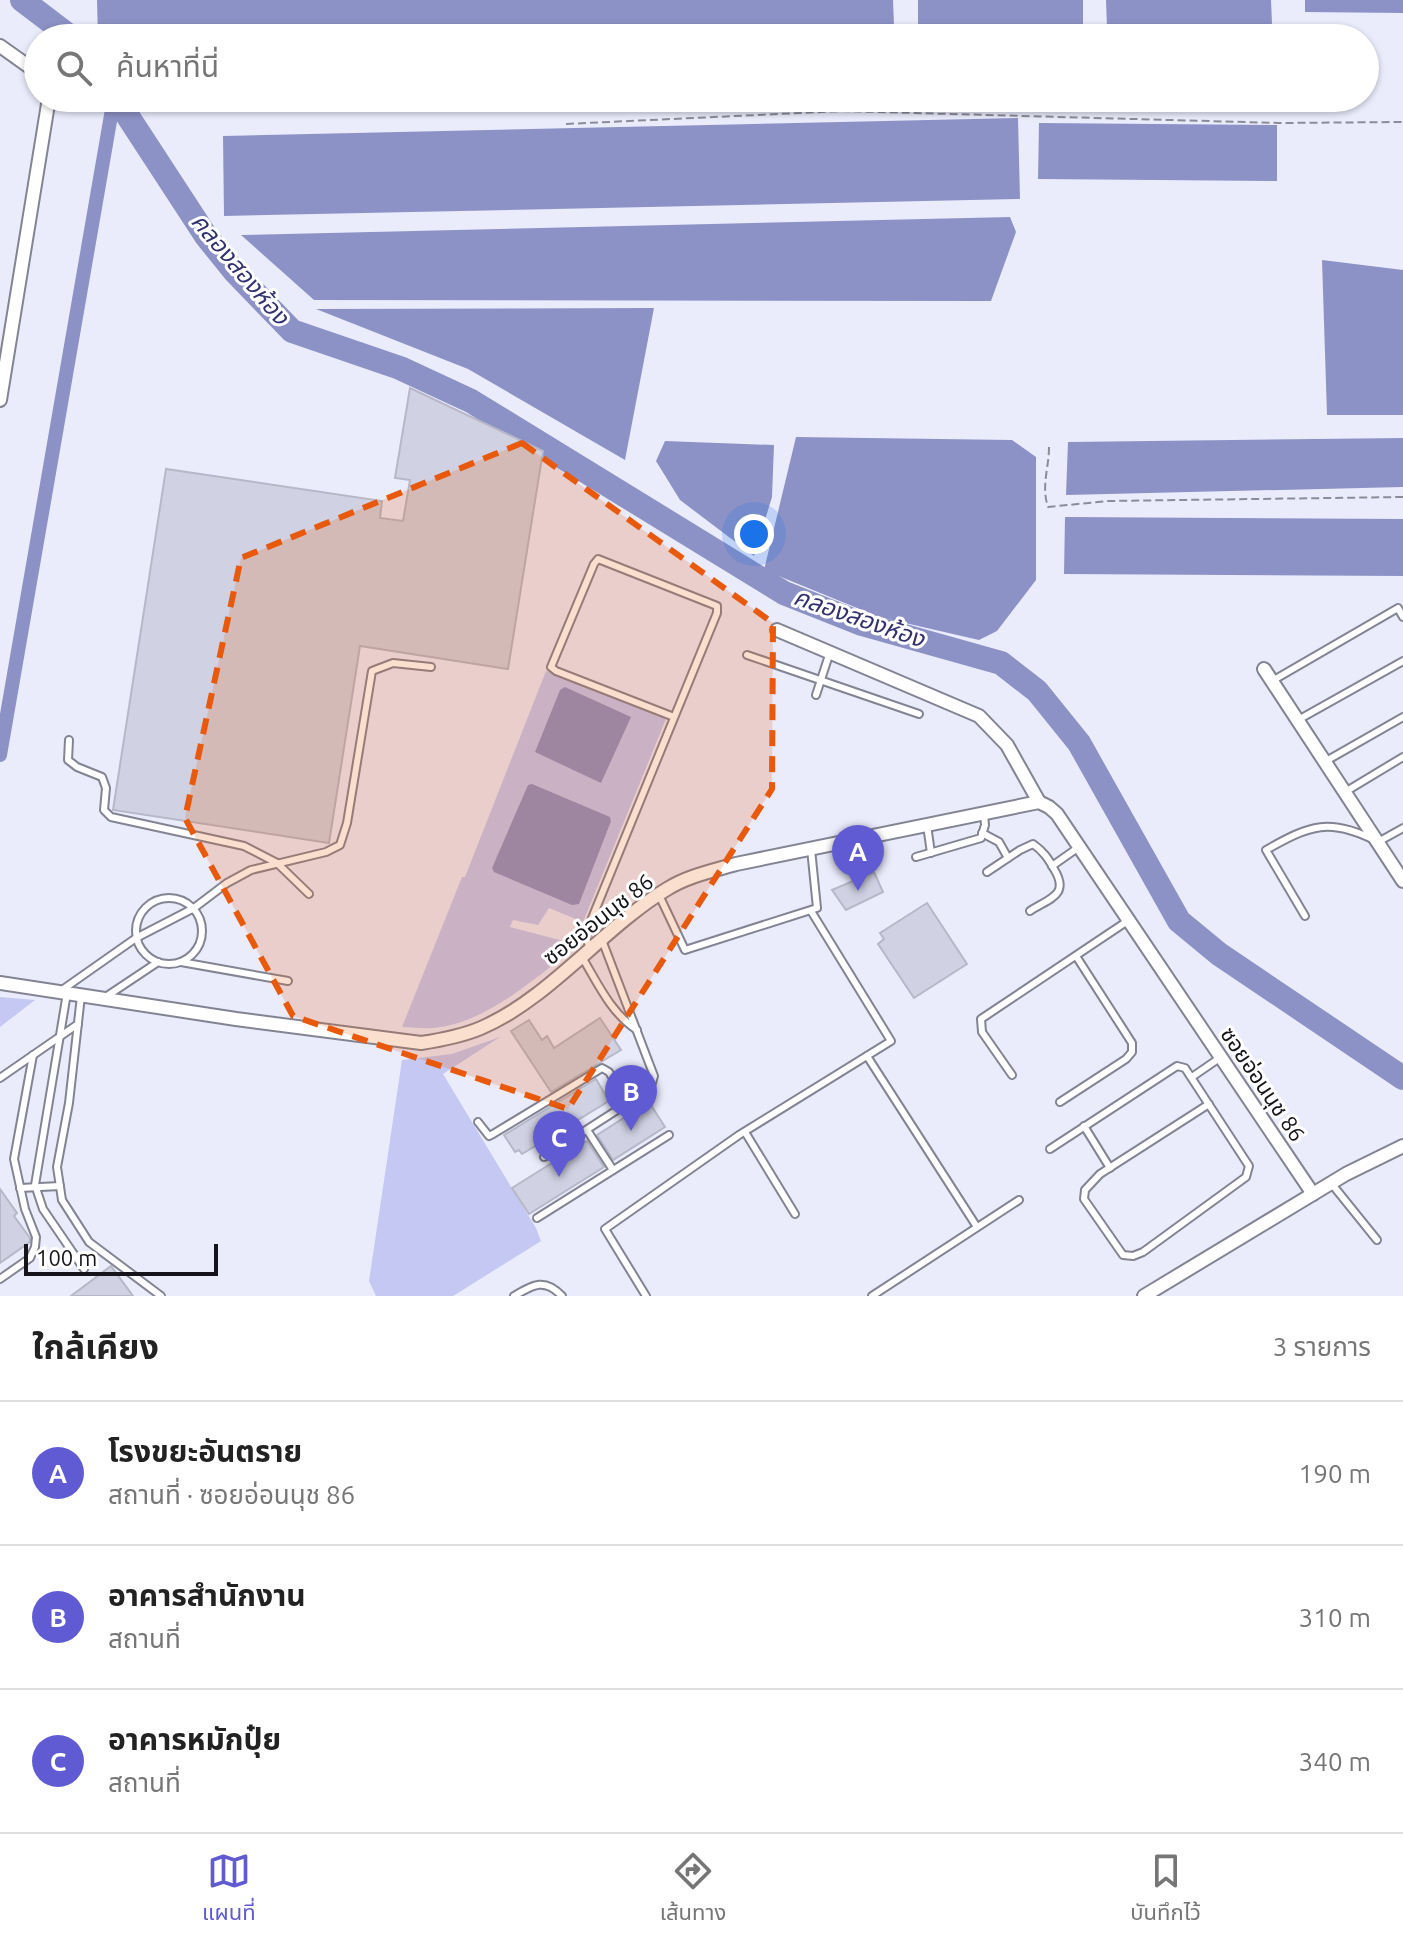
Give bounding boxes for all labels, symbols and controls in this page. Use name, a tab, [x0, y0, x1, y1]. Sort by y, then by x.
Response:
search box	[24, 24, 1379, 112]
icon: search	[52, 46, 96, 90]
text: ค้นหาที่นี่	[116, 49, 219, 83]
water label: คลองสองห้อง	[186, 208, 295, 330]
your location	[734, 514, 774, 554]
water label: คลองสองห้อง	[790, 583, 929, 653]
pin: A	[832, 825, 884, 891]
street label: ซอยอ่อนนุช 86	[538, 868, 659, 971]
street label: ซอยอ่อนนุช 86	[1214, 1022, 1311, 1147]
pin: B	[605, 1065, 657, 1131]
pin: C	[533, 1111, 585, 1177]
scale bar	[24, 1240, 218, 1276]
text: 100 m	[36, 1245, 97, 1270]
text: ใกล้เคียง	[32, 1327, 159, 1365]
text: 3 รายการ	[1273, 1332, 1371, 1361]
text: โรงขยะอันตราย	[108, 1434, 302, 1468]
text: A	[49, 1459, 67, 1488]
text: 190 m	[1299, 1459, 1371, 1488]
text: สถานที่ · ซอยอ่อนนุช 86	[108, 1480, 355, 1509]
text: อาคารสำนักงาน	[108, 1578, 306, 1612]
text: B	[49, 1603, 67, 1632]
text: 310 m	[1299, 1603, 1371, 1632]
text: สถานที่	[108, 1624, 181, 1653]
text: อาคารหมักปุ๋ย	[108, 1722, 281, 1756]
text: C	[50, 1747, 66, 1776]
text: 340 m	[1299, 1747, 1371, 1776]
text: สถานที่	[108, 1768, 181, 1797]
tab: แผนที่	[202, 1849, 256, 1930]
tab: เส้นทาง	[660, 1849, 726, 1930]
tab: บันทึกไว้	[1130, 1849, 1201, 1930]

